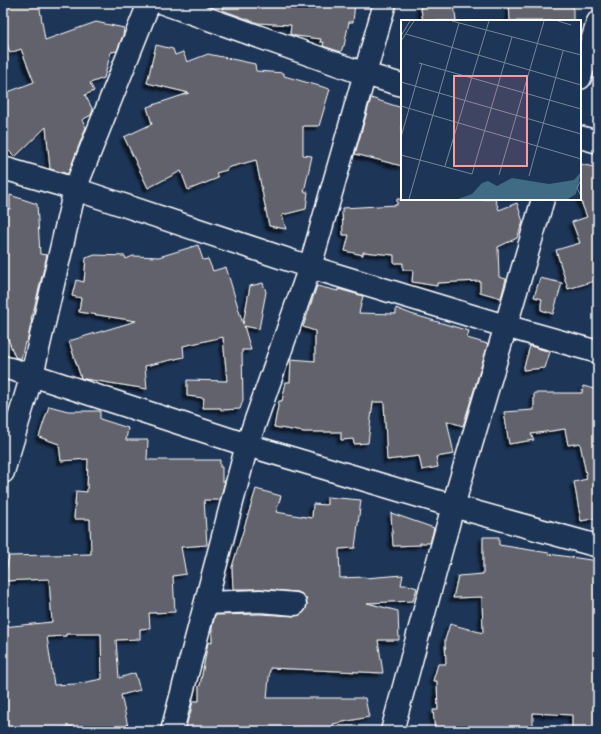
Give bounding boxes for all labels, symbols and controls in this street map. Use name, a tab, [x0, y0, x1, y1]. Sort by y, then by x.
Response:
inset map	[401, 20, 581, 200]

